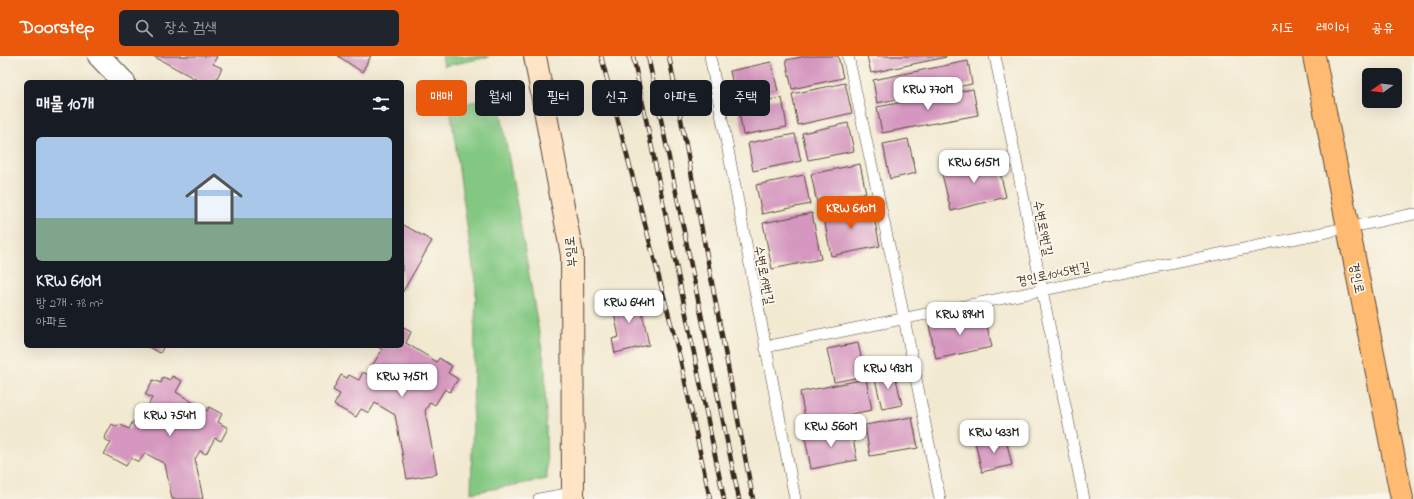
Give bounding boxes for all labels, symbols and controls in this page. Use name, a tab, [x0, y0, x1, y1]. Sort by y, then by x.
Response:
search box	[119, 10, 399, 46]
text: Doorstep	[20, 15, 95, 42]
icon: search	[133, 17, 155, 39]
text: 장소 검색	[165, 17, 217, 39]
text: 지도	[1271, 18, 1294, 39]
text: 레이어	[1316, 18, 1349, 39]
text: 공유	[1371, 18, 1394, 39]
north arrow	[1362, 68, 1402, 108]
map controls	[1362, 68, 1402, 108]
pin: KRW 770M	[887, 77, 969, 111]
chip: 매매	[416, 80, 467, 116]
chip: 월세	[475, 80, 525, 116]
chip: 필터	[533, 80, 584, 116]
chip: 신규	[592, 80, 642, 116]
chip: 아파트	[650, 80, 712, 116]
chip: 주택	[720, 80, 770, 116]
text: KRW 770M	[902, 80, 954, 99]
text: 매물 10개	[36, 92, 94, 117]
icon: filters	[370, 93, 392, 115]
pin: KRW 615M	[933, 150, 1015, 184]
text: KRW 615M	[948, 153, 1000, 172]
icon: home	[178, 163, 250, 235]
pin: KRW 610M	[810, 196, 892, 230]
text: KRW 610M	[826, 199, 876, 218]
street label: 수변로9번길	[1028, 199, 1057, 258]
street label: 부일로	[560, 235, 583, 268]
street label: 수변로19번길	[748, 244, 779, 307]
street label: 경인로1045번길	[1015, 257, 1092, 292]
street label: 경인로	[1344, 261, 1369, 296]
text: KRW 610M	[36, 269, 102, 294]
pin: KRW 644M	[588, 290, 670, 324]
text: KRW 644M	[603, 293, 655, 312]
text: 방 2개 · 78 m²	[36, 294, 103, 313]
pin: KRW 894M	[919, 302, 1001, 336]
text: KRW 894M	[936, 305, 984, 324]
text: 아파트	[36, 313, 67, 332]
pin: KRW 493M	[847, 356, 929, 390]
text: KRW 493M	[863, 359, 913, 378]
pin: KRW 715M	[361, 364, 443, 398]
text: KRW 715M	[376, 367, 428, 386]
pin: KRW 754M	[129, 403, 211, 437]
text: KRW 754M	[144, 406, 196, 425]
pin: KRW 560M	[790, 414, 872, 448]
text: KRW 560M	[804, 417, 858, 436]
pin: KRW 433M	[953, 420, 1035, 454]
text: KRW 433M	[969, 423, 1019, 442]

